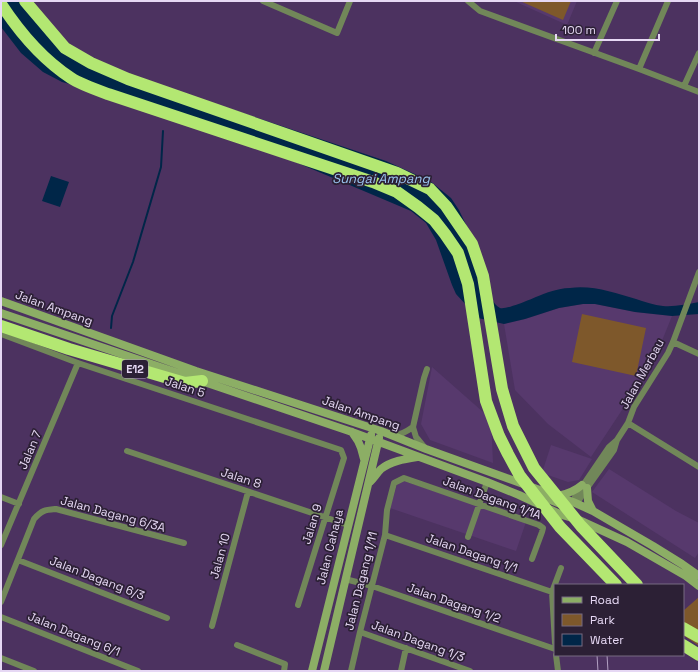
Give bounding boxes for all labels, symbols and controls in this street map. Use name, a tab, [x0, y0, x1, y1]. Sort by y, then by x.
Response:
scale bar	[556, 16, 659, 42]
text: 100 m	[562, 22, 596, 38]
water label: Sungai Ampang	[332, 170, 430, 187]
street label: Jalan Ampang	[13, 287, 95, 329]
street label: Jalan Merbau	[616, 336, 668, 412]
road number: E12	[122, 360, 148, 378]
street label: Jalan 5	[163, 373, 207, 401]
street label: Jalan Ampang	[320, 392, 402, 434]
street label: Jalan 7	[15, 428, 45, 472]
street label: Jalan 8	[219, 464, 263, 492]
street label: Jalan Dagang 1/1A	[441, 473, 544, 523]
street label: Jalan Dagang 6/3A	[59, 492, 168, 536]
street label: Jalan 9	[298, 502, 326, 546]
street label: Jalan Cahaya	[313, 508, 347, 586]
street label: Jalan Dagang 1/11	[341, 530, 381, 632]
street label: Jalan Dagang 1/1	[424, 530, 520, 576]
street label: Jalan 10	[206, 531, 234, 581]
street label: Jalan Dagang 6/3	[47, 553, 147, 603]
street label: Jalan Dagang 1/2	[405, 579, 503, 627]
legend	[554, 584, 684, 656]
text: Road	[590, 592, 619, 608]
street label: Jalan Dagang 6/1	[25, 608, 123, 660]
text: Park	[590, 612, 615, 628]
street label: Jalan Dagang 1/3	[369, 617, 467, 665]
text: Water	[590, 632, 624, 648]

